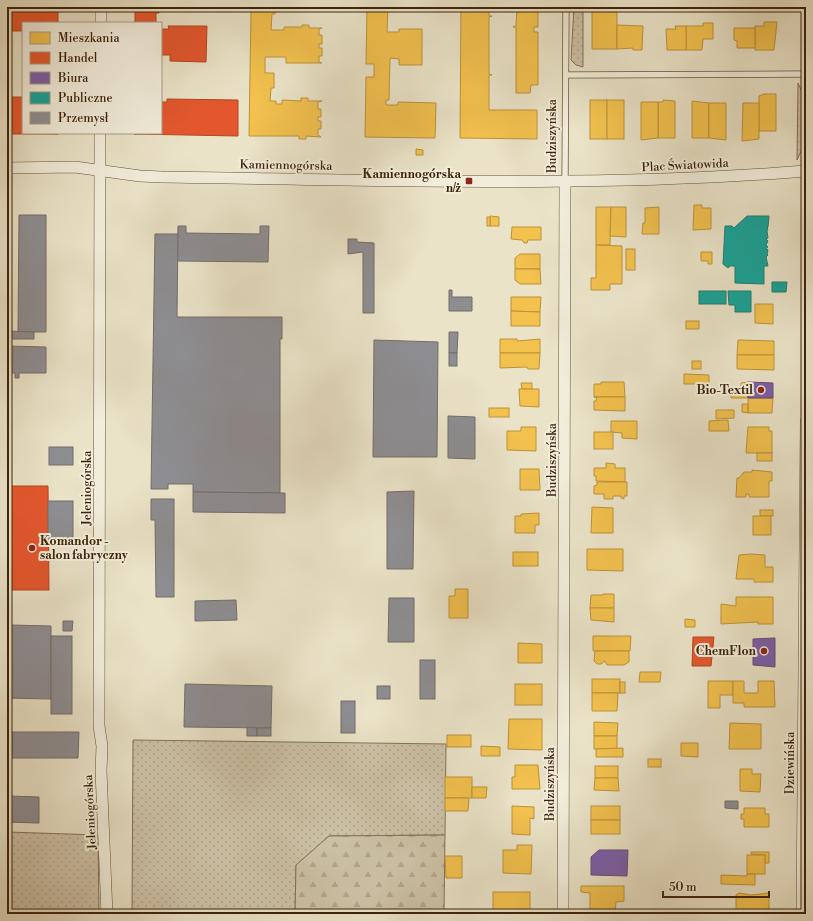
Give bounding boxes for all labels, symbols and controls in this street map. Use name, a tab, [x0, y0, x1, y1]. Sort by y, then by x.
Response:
legend	[22, 22, 162, 134]
text: Mieszkania	[58, 31, 120, 46]
text: Handel	[58, 51, 98, 66]
text: Biura	[57, 71, 89, 86]
text: Publiczne	[58, 91, 113, 106]
street label: Budziszyńska	[545, 98, 560, 174]
text: Przemysł	[58, 111, 109, 126]
street label: Plac Światowida	[641, 154, 730, 175]
street label: Kamiennogórska	[239, 157, 334, 174]
place label: Kamiennogórska n/ż	[362, 167, 462, 196]
marker: Kamiennogórska n/ż	[464, 176, 474, 186]
place label: Bio-Textil	[696, 383, 753, 398]
marker: Bio-Textil	[756, 385, 766, 395]
street label: Budziszyńska	[545, 422, 560, 498]
street label: Jeleniogórska	[80, 450, 95, 526]
place label: Komandor - salon fabryczny	[40, 534, 129, 563]
marker: Komandor - salon fabryczny	[27, 543, 37, 553]
place label: ChemFlon	[696, 644, 757, 659]
marker: ChemFlon	[759, 646, 769, 656]
street label: Dziewińska	[783, 731, 798, 794]
street label: Budziszyńska	[543, 746, 558, 822]
street label: Jeleniogórska	[81, 773, 100, 851]
scale bar	[663, 873, 769, 899]
text: 50 m	[669, 880, 697, 895]

